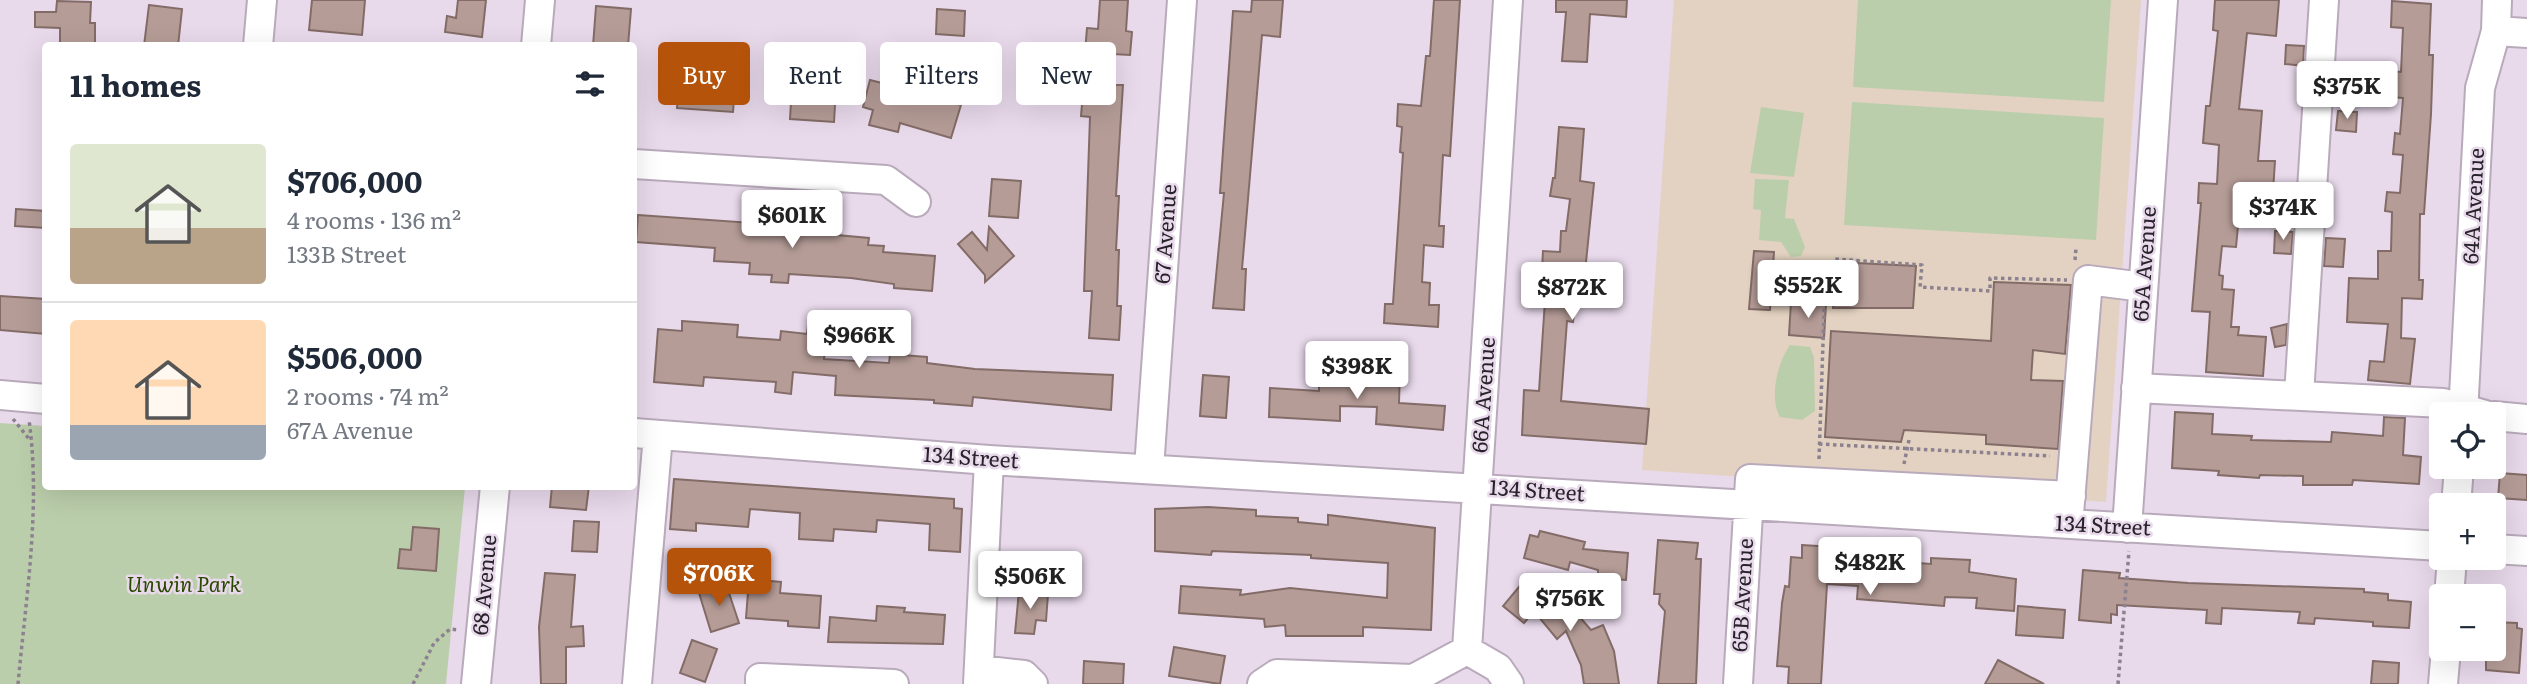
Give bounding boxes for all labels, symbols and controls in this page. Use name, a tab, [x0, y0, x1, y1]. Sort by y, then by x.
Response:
chip: Buy	[658, 42, 750, 105]
chip: Rent	[764, 42, 866, 105]
chip: Filters	[880, 42, 1002, 105]
chip: New	[1016, 42, 1116, 105]
pin: $375K	[2298, 61, 2396, 121]
text: 11 homes	[70, 62, 201, 106]
icon: filters	[571, 65, 609, 103]
text: $375K	[2313, 67, 2381, 101]
street label: 64A Avenue	[2453, 147, 2490, 265]
text: $706,000	[287, 158, 422, 202]
icon: home	[126, 172, 210, 256]
pin: $374K	[2234, 182, 2332, 242]
street label: 67 Avenue	[1145, 183, 1182, 285]
text: $374K	[2249, 188, 2317, 222]
pin: $601K	[743, 190, 841, 250]
text: $601K	[758, 196, 826, 230]
text: 4 rooms · 136 m²	[287, 202, 461, 236]
street label: 65A Avenue	[2123, 205, 2162, 322]
text: 133B Street	[287, 236, 406, 270]
pin: $552K	[1759, 260, 1857, 320]
pin: $872K	[1523, 262, 1621, 322]
text: $552K	[1774, 266, 1842, 300]
text: $872K	[1537, 268, 1607, 302]
pin: $966K	[810, 310, 908, 370]
text: $966K	[823, 316, 895, 350]
text: $506,000	[287, 334, 422, 378]
street label: 66A Avenue	[1462, 336, 1501, 454]
pin: $398K	[1308, 342, 1406, 401]
text: $398K	[1321, 347, 1393, 381]
icon: home	[126, 348, 210, 432]
text: 2 rooms · 74 m²	[287, 378, 449, 412]
map controls	[2429, 402, 2506, 661]
button: locate	[2429, 402, 2506, 479]
text: 67A Avenue	[287, 412, 413, 446]
street label: 134 Street	[922, 437, 1020, 474]
street label: 134 Street	[1488, 470, 1586, 507]
button: +	[2429, 493, 2506, 570]
street label: 134 Street	[2055, 506, 2152, 542]
street label: 68 Avenue	[463, 533, 502, 636]
street label: 65B Avenue	[1722, 537, 1759, 652]
pin: $482K	[1821, 538, 1919, 597]
text: $482K	[1834, 543, 1906, 577]
pin: $706K	[670, 548, 768, 608]
pin: $506K	[981, 552, 1079, 611]
text: $706K	[683, 554, 755, 588]
text: $506K	[994, 557, 1066, 591]
park label: Unwin Park	[127, 567, 242, 598]
pin: $756K	[1521, 574, 1619, 633]
text: $756K	[1535, 579, 1605, 613]
button: −	[2429, 584, 2506, 661]

